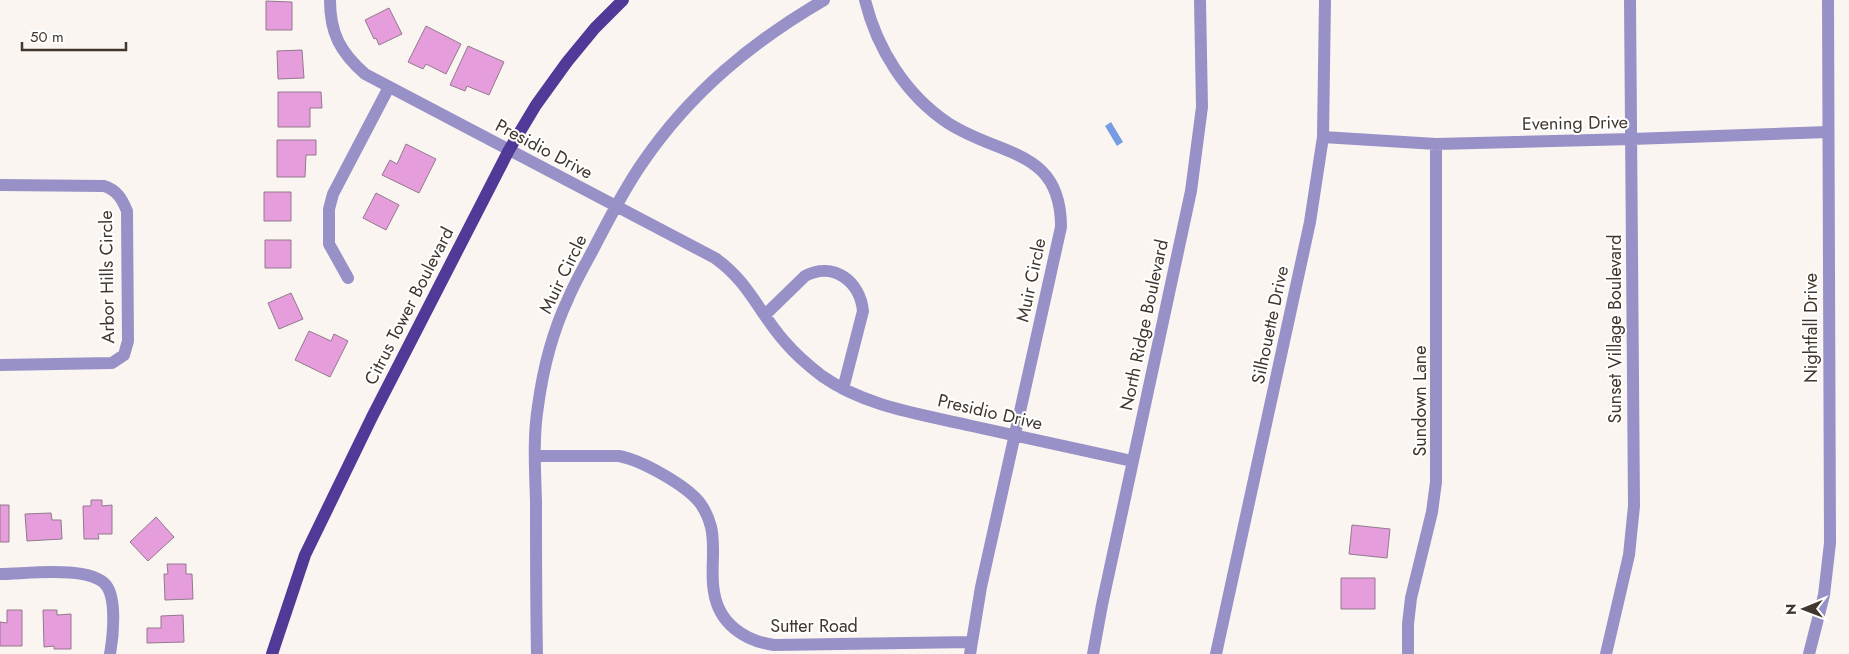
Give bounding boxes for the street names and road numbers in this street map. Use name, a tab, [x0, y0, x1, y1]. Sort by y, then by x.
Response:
street label: Evening Drive	[1522, 109, 1628, 137]
street label: Presidio Drive	[491, 112, 597, 186]
street label: Arbor Hills Circle	[93, 210, 121, 344]
street label: Citrus Tower Boulevard	[358, 223, 460, 389]
street label: Muir Circle	[533, 230, 593, 318]
street label: Sunset Village Boulevard	[1602, 235, 1628, 423]
street label: Muir Circle	[1009, 236, 1053, 324]
street label: North Ridge Boulevard	[1113, 237, 1175, 413]
street label: Silhouette Drive	[1245, 264, 1295, 386]
street label: Nightfall Drive	[1798, 273, 1824, 383]
street label: Sundown Lane	[1407, 345, 1433, 457]
street label: Presidio Drive	[935, 387, 1045, 437]
street label: Sutter Road	[770, 613, 858, 639]

